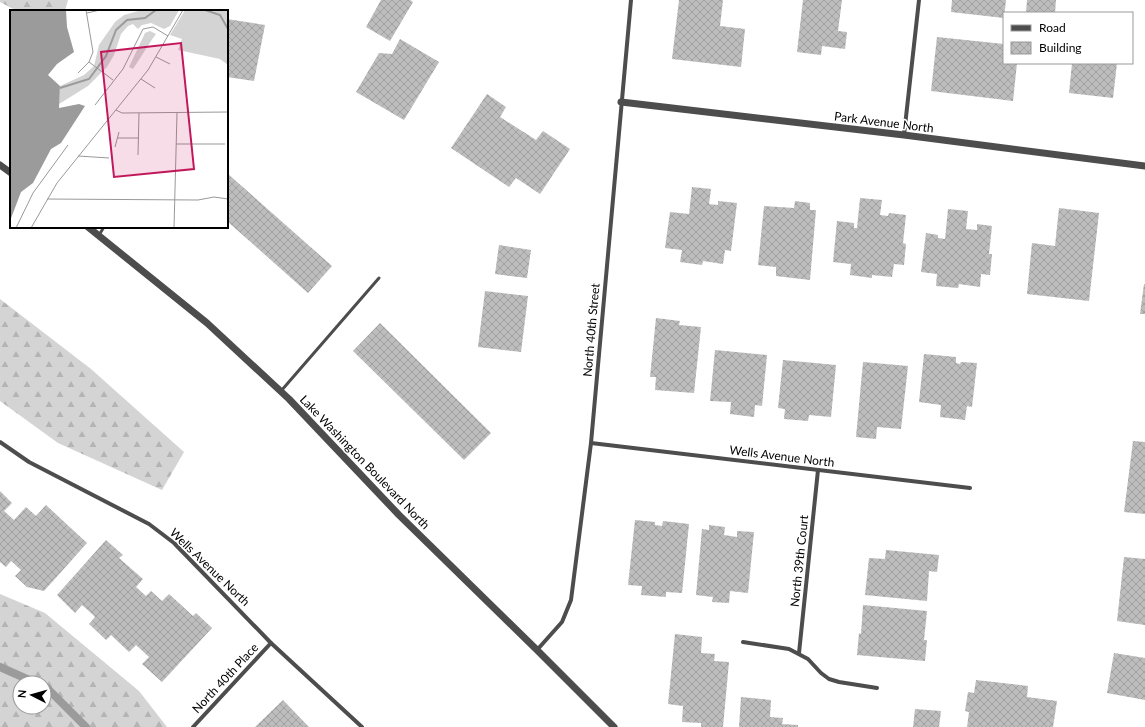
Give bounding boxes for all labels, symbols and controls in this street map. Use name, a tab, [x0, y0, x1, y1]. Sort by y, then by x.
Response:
inset map	[10, 10, 228, 228]
legend	[1003, 12, 1133, 64]
text: Road	[1039, 20, 1066, 35]
text: Building	[1039, 40, 1082, 55]
street label: Park Avenue North	[833, 108, 935, 136]
street label: North 40th Street	[579, 282, 603, 377]
street label: Lake Washington Boulevard North	[297, 392, 433, 532]
street label: Wells Avenue North	[729, 442, 835, 470]
street label: North 39th Court	[787, 514, 811, 608]
street label: Wells Avenue North	[167, 525, 253, 609]
street label: North 40th Place	[189, 640, 261, 716]
north arrow	[12, 675, 52, 715]
text: N	[15, 689, 28, 699]

